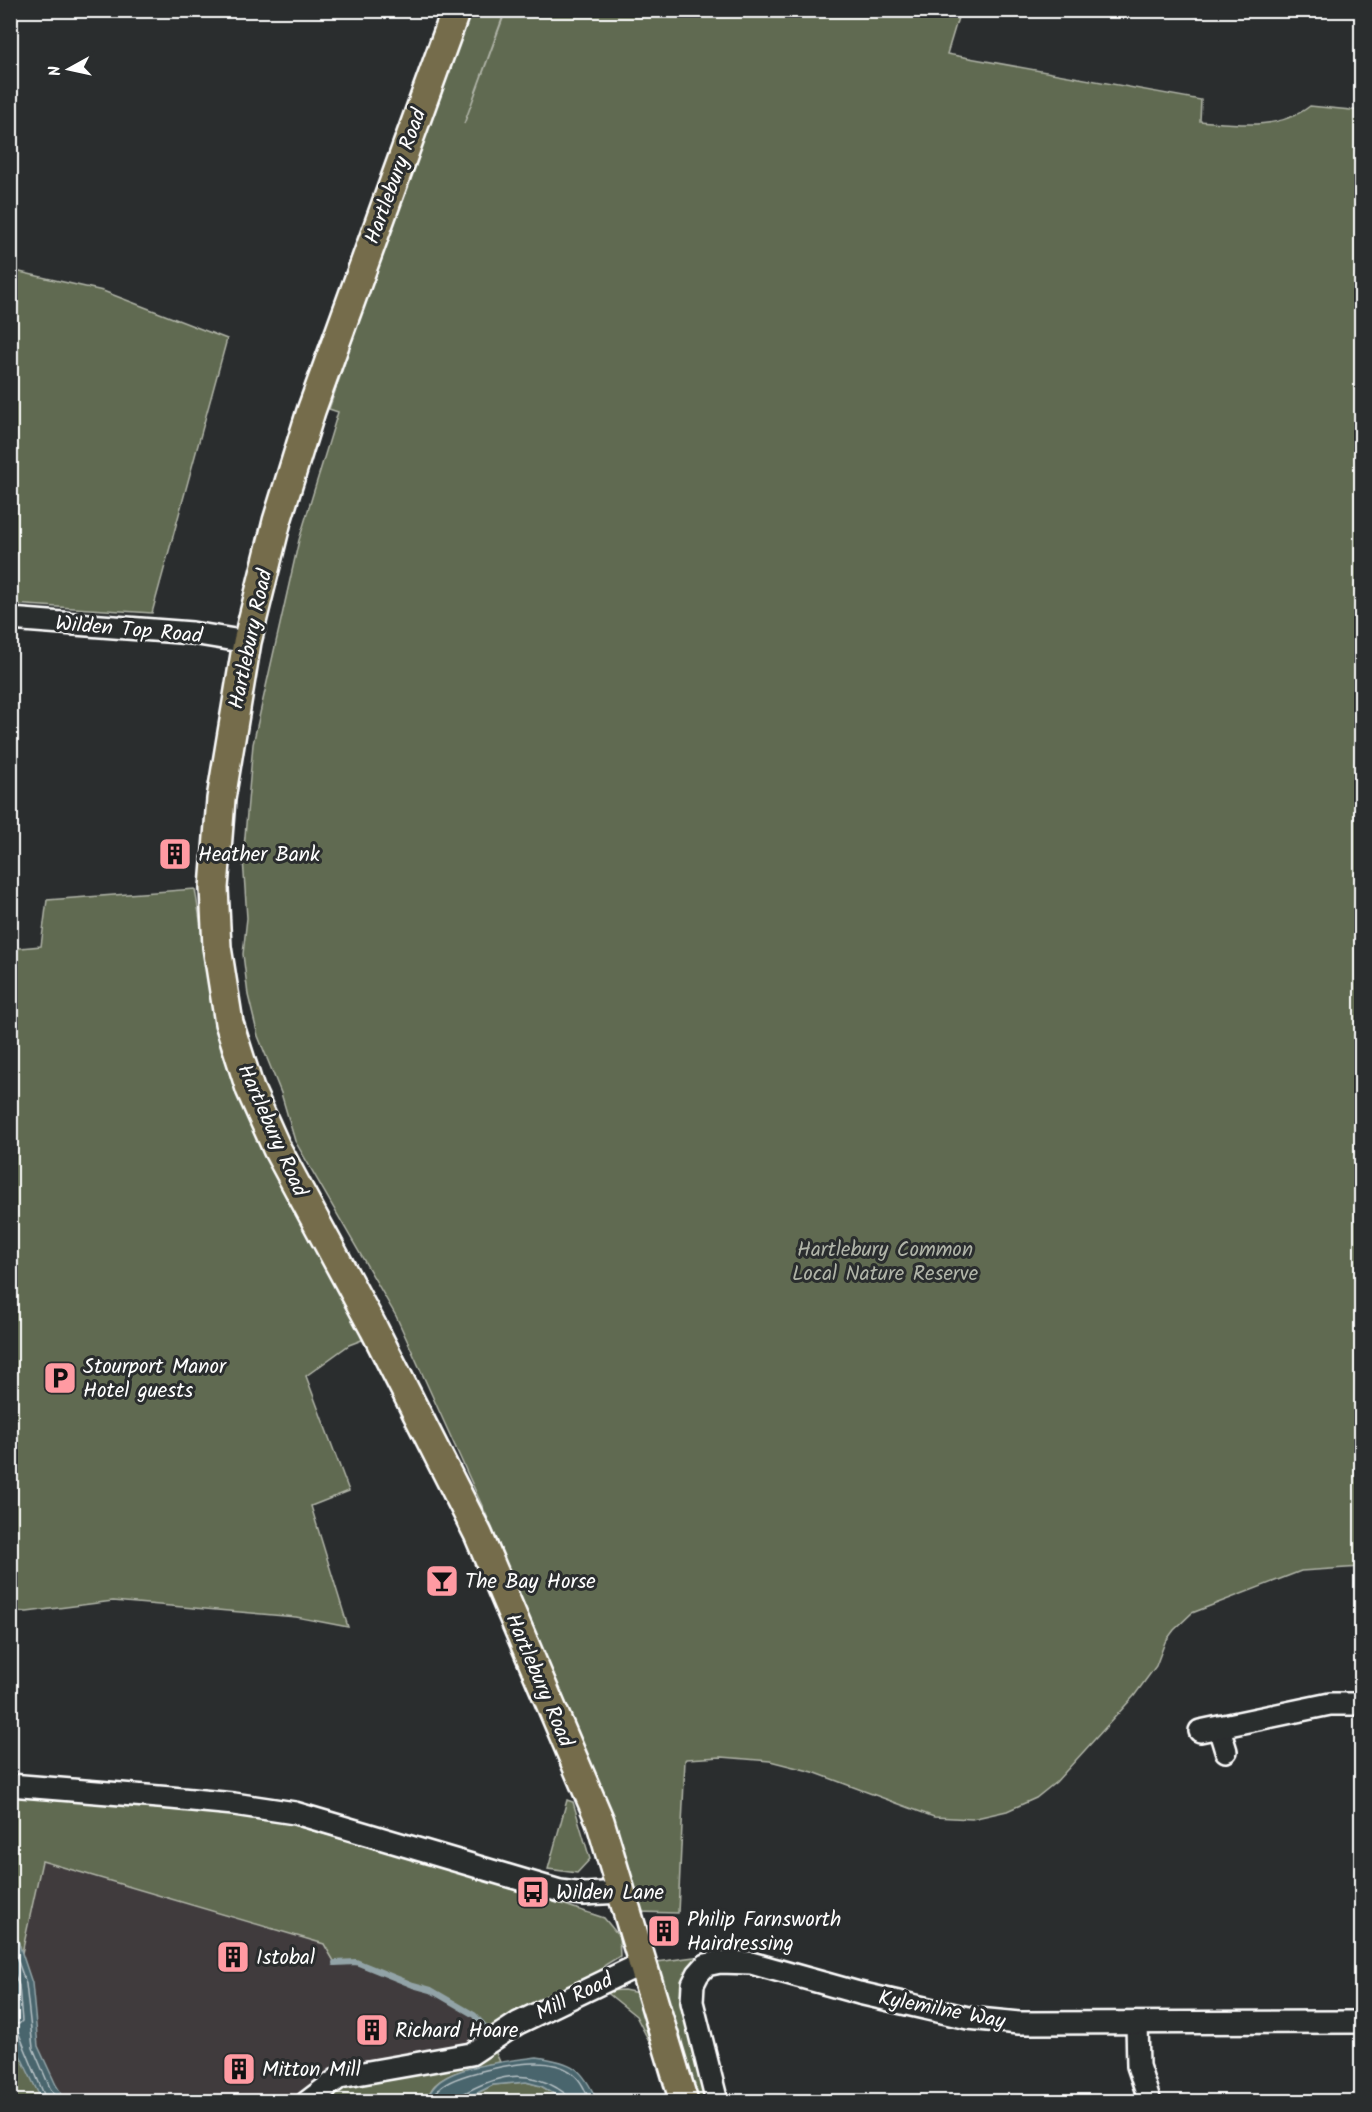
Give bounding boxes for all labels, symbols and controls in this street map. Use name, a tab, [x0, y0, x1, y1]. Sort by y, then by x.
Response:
north arrow	[39, 39, 99, 99]
text: N	[43, 64, 69, 78]
street label: Hartlebury Road	[357, 104, 436, 249]
street label: Hartlebury Road	[221, 566, 282, 712]
street label: Wilden Top Road	[54, 608, 204, 653]
building icon: Heather Bank	[157, 836, 193, 872]
place label: Heather Bank	[198, 839, 320, 872]
street label: Hartlebury Road	[228, 1059, 316, 1203]
park label: Hartlebury Common Local Nature Reserve	[792, 1234, 979, 1291]
place label: Stourport Manor Hotel guests	[83, 1351, 227, 1408]
parking icon: Stourport Manor Hotel guests	[42, 1360, 78, 1396]
bar icon: The Bay Horse	[424, 1563, 460, 1599]
place label: The Bay Horse	[465, 1566, 596, 1599]
street label: Hartlebury Road	[496, 1609, 582, 1753]
bus stop icon: Wilden Lane	[515, 1874, 551, 1910]
place label: Wilden Lane	[556, 1877, 665, 1910]
place label: Philip Farnsworth Hairdressing	[687, 1904, 841, 1961]
building icon: Philip Farnsworth Hairdressing	[646, 1913, 682, 1949]
building icon: Istobal	[215, 1939, 251, 1975]
place label: Istobal	[256, 1942, 315, 1975]
street label: Mill Road	[530, 1964, 619, 2030]
street label: Kylemilne Way	[875, 1982, 1008, 2039]
building icon: Richard Hoare	[354, 2012, 390, 2048]
place label: Richard Hoare	[395, 2015, 519, 2048]
building icon: Mitton Mill	[221, 2051, 257, 2087]
place label: Mitton Mill	[262, 2054, 361, 2087]

